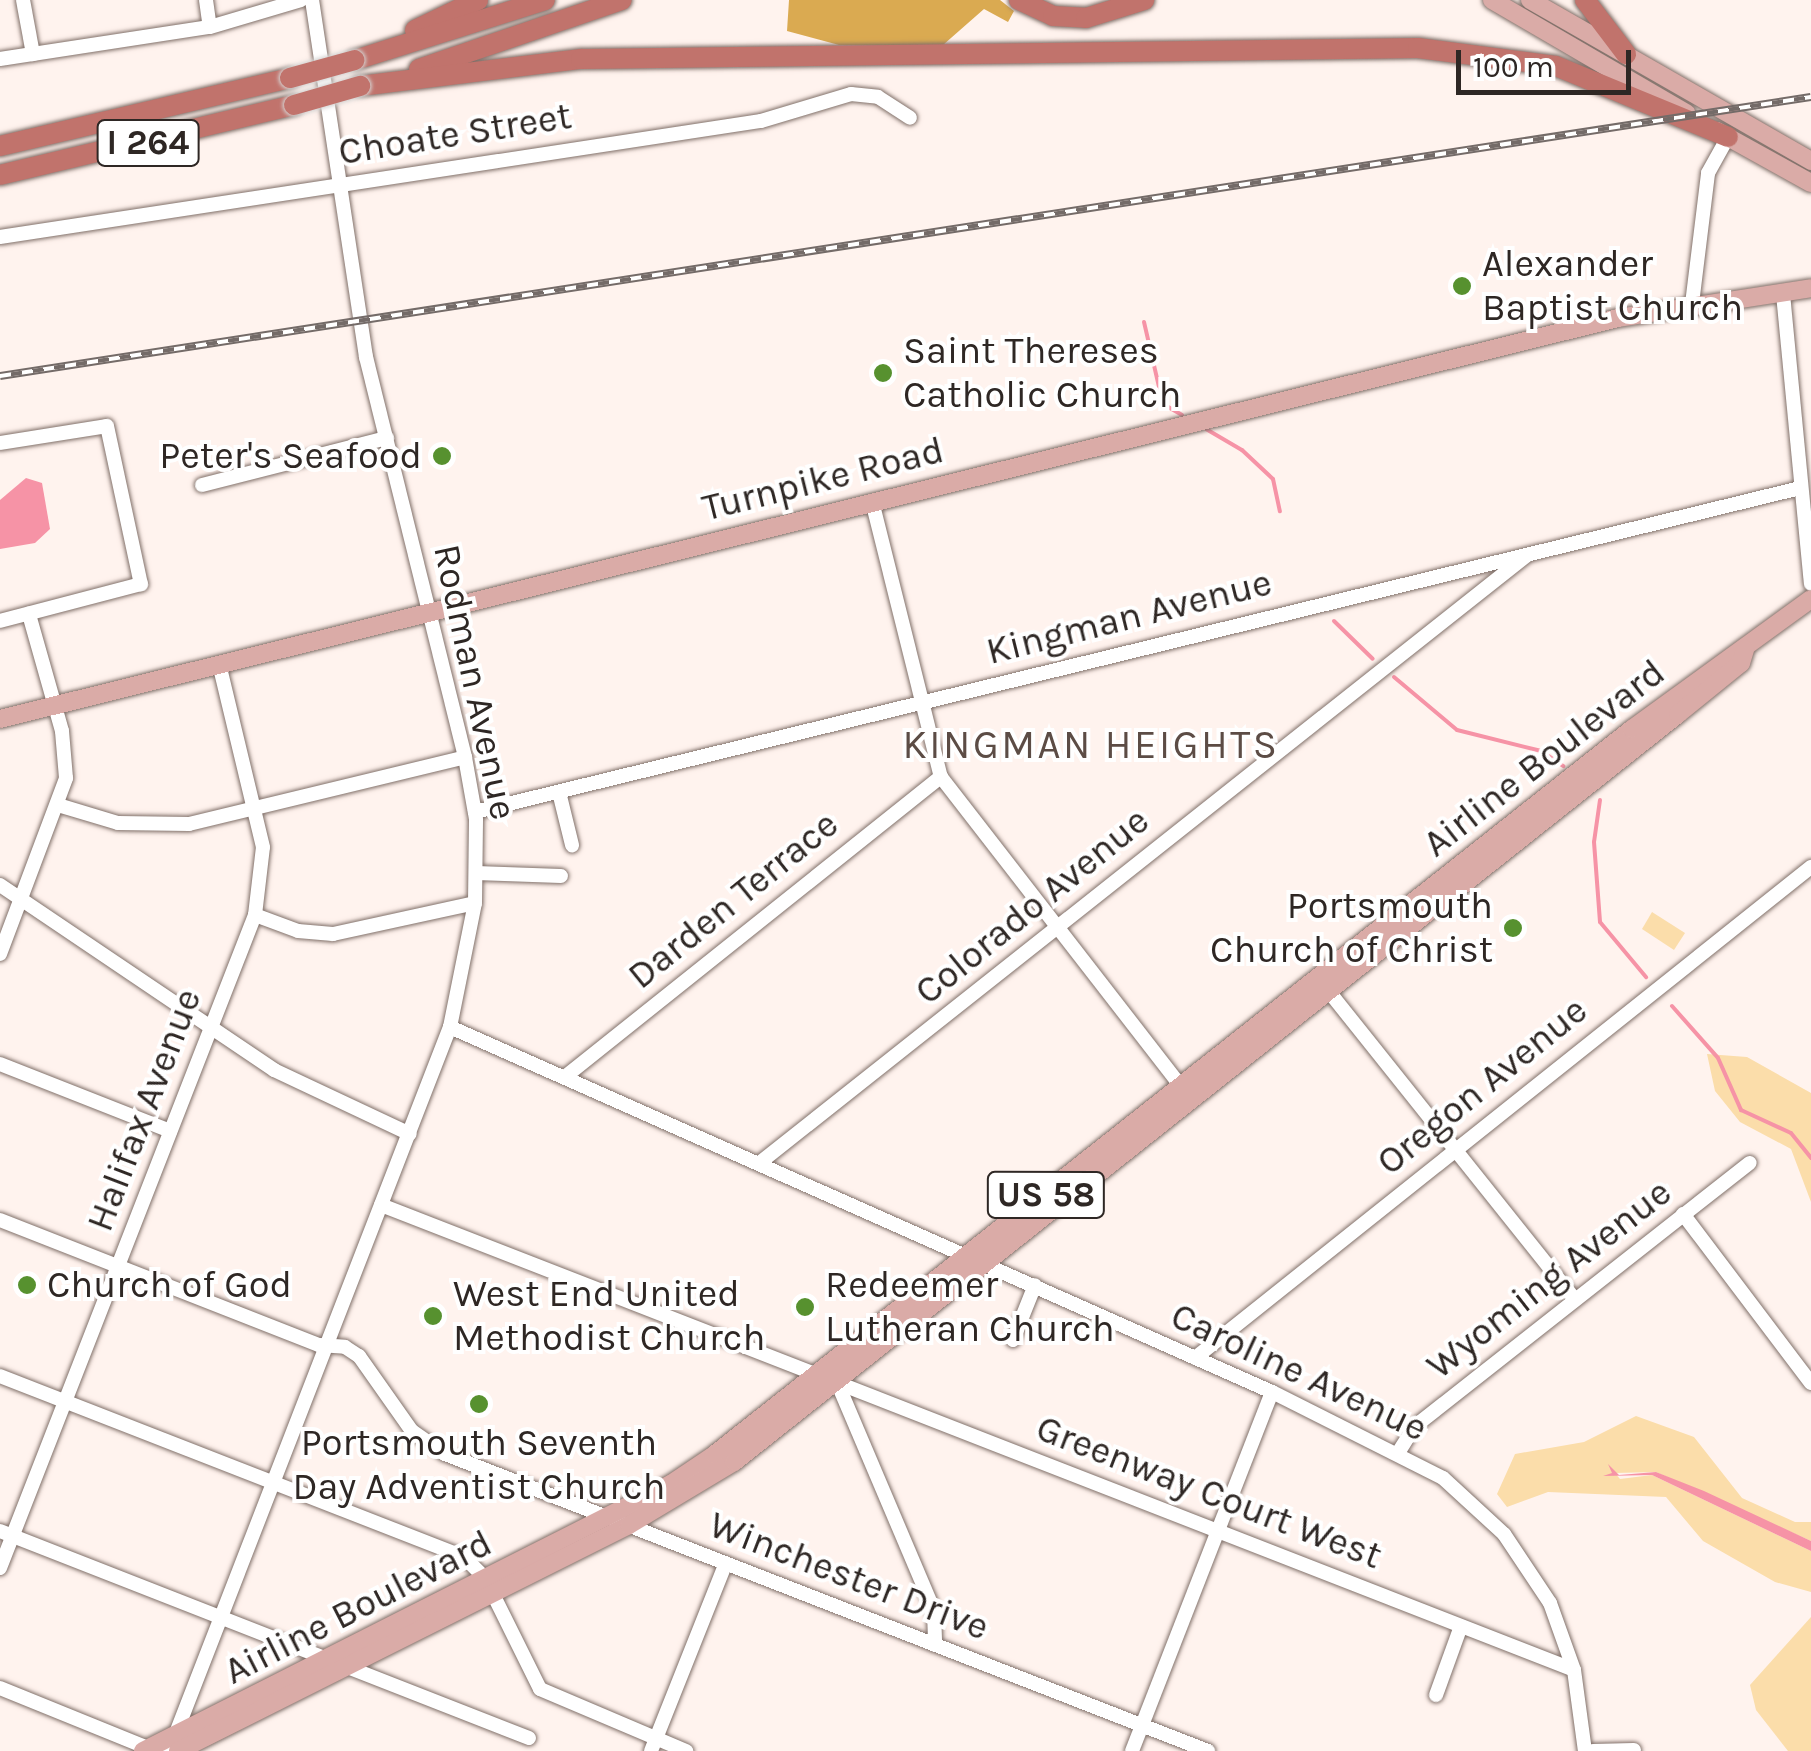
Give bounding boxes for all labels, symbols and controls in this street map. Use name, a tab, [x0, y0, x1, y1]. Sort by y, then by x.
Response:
scale bar	[1461, 30, 1636, 92]
text: 100 m	[1473, 49, 1554, 85]
street label: Choate Street	[335, 93, 575, 175]
road number: I 264	[96, 113, 200, 173]
place label: Alexander Baptist Church	[1482, 241, 1743, 330]
marker: Alexander Baptist Church	[1451, 275, 1473, 297]
place label: Saint Thereses Catholic Church	[903, 328, 1181, 418]
marker: Saint Thereses Catholic Church	[872, 362, 894, 384]
street label: Turnpike Road	[698, 427, 948, 531]
place label: Peter's Seafood	[159, 433, 422, 479]
marker: Peter's Seafood	[431, 445, 453, 467]
street label: Rodman Avenue	[424, 540, 526, 824]
street label: Kingman Avenue	[982, 560, 1276, 674]
street label: Airline Boulevard	[1414, 649, 1674, 867]
district label: KINGMAN HEIGHTS	[903, 721, 1279, 769]
street label: Colorado Avenue	[906, 798, 1158, 1014]
street label: Darden Terrace	[619, 801, 847, 999]
place label: Portsmouth Church of Christ	[1210, 883, 1493, 972]
marker: Portsmouth Church of Christ	[1502, 917, 1524, 939]
street label: Halifax Avenue	[77, 982, 211, 1238]
street label: Oregon Avenue	[1368, 987, 1596, 1185]
road number: US 58	[986, 1165, 1106, 1225]
street label: Wyoming Avenue	[1418, 1169, 1680, 1389]
place label: Church of God	[47, 1262, 292, 1308]
place label: Redeemer Lutheran Church	[825, 1262, 1115, 1352]
place label: West End United Methodist Church	[453, 1271, 765, 1360]
marker: Church of God	[16, 1274, 38, 1296]
street label: Caroline Avenue	[1164, 1293, 1434, 1451]
marker: Redeemer Lutheran Church	[794, 1296, 816, 1318]
marker: West End United Methodist Church	[422, 1305, 444, 1327]
marker: Portsmouth Seventh Day Adventist Church	[468, 1393, 490, 1415]
street label: Greenway Court West	[1030, 1405, 1388, 1579]
place label: Portsmouth Seventh Day Adventist Church	[292, 1420, 666, 1510]
street label: Winchester Drive	[703, 1502, 995, 1650]
street label: Airline Boulevard	[217, 1520, 499, 1694]

